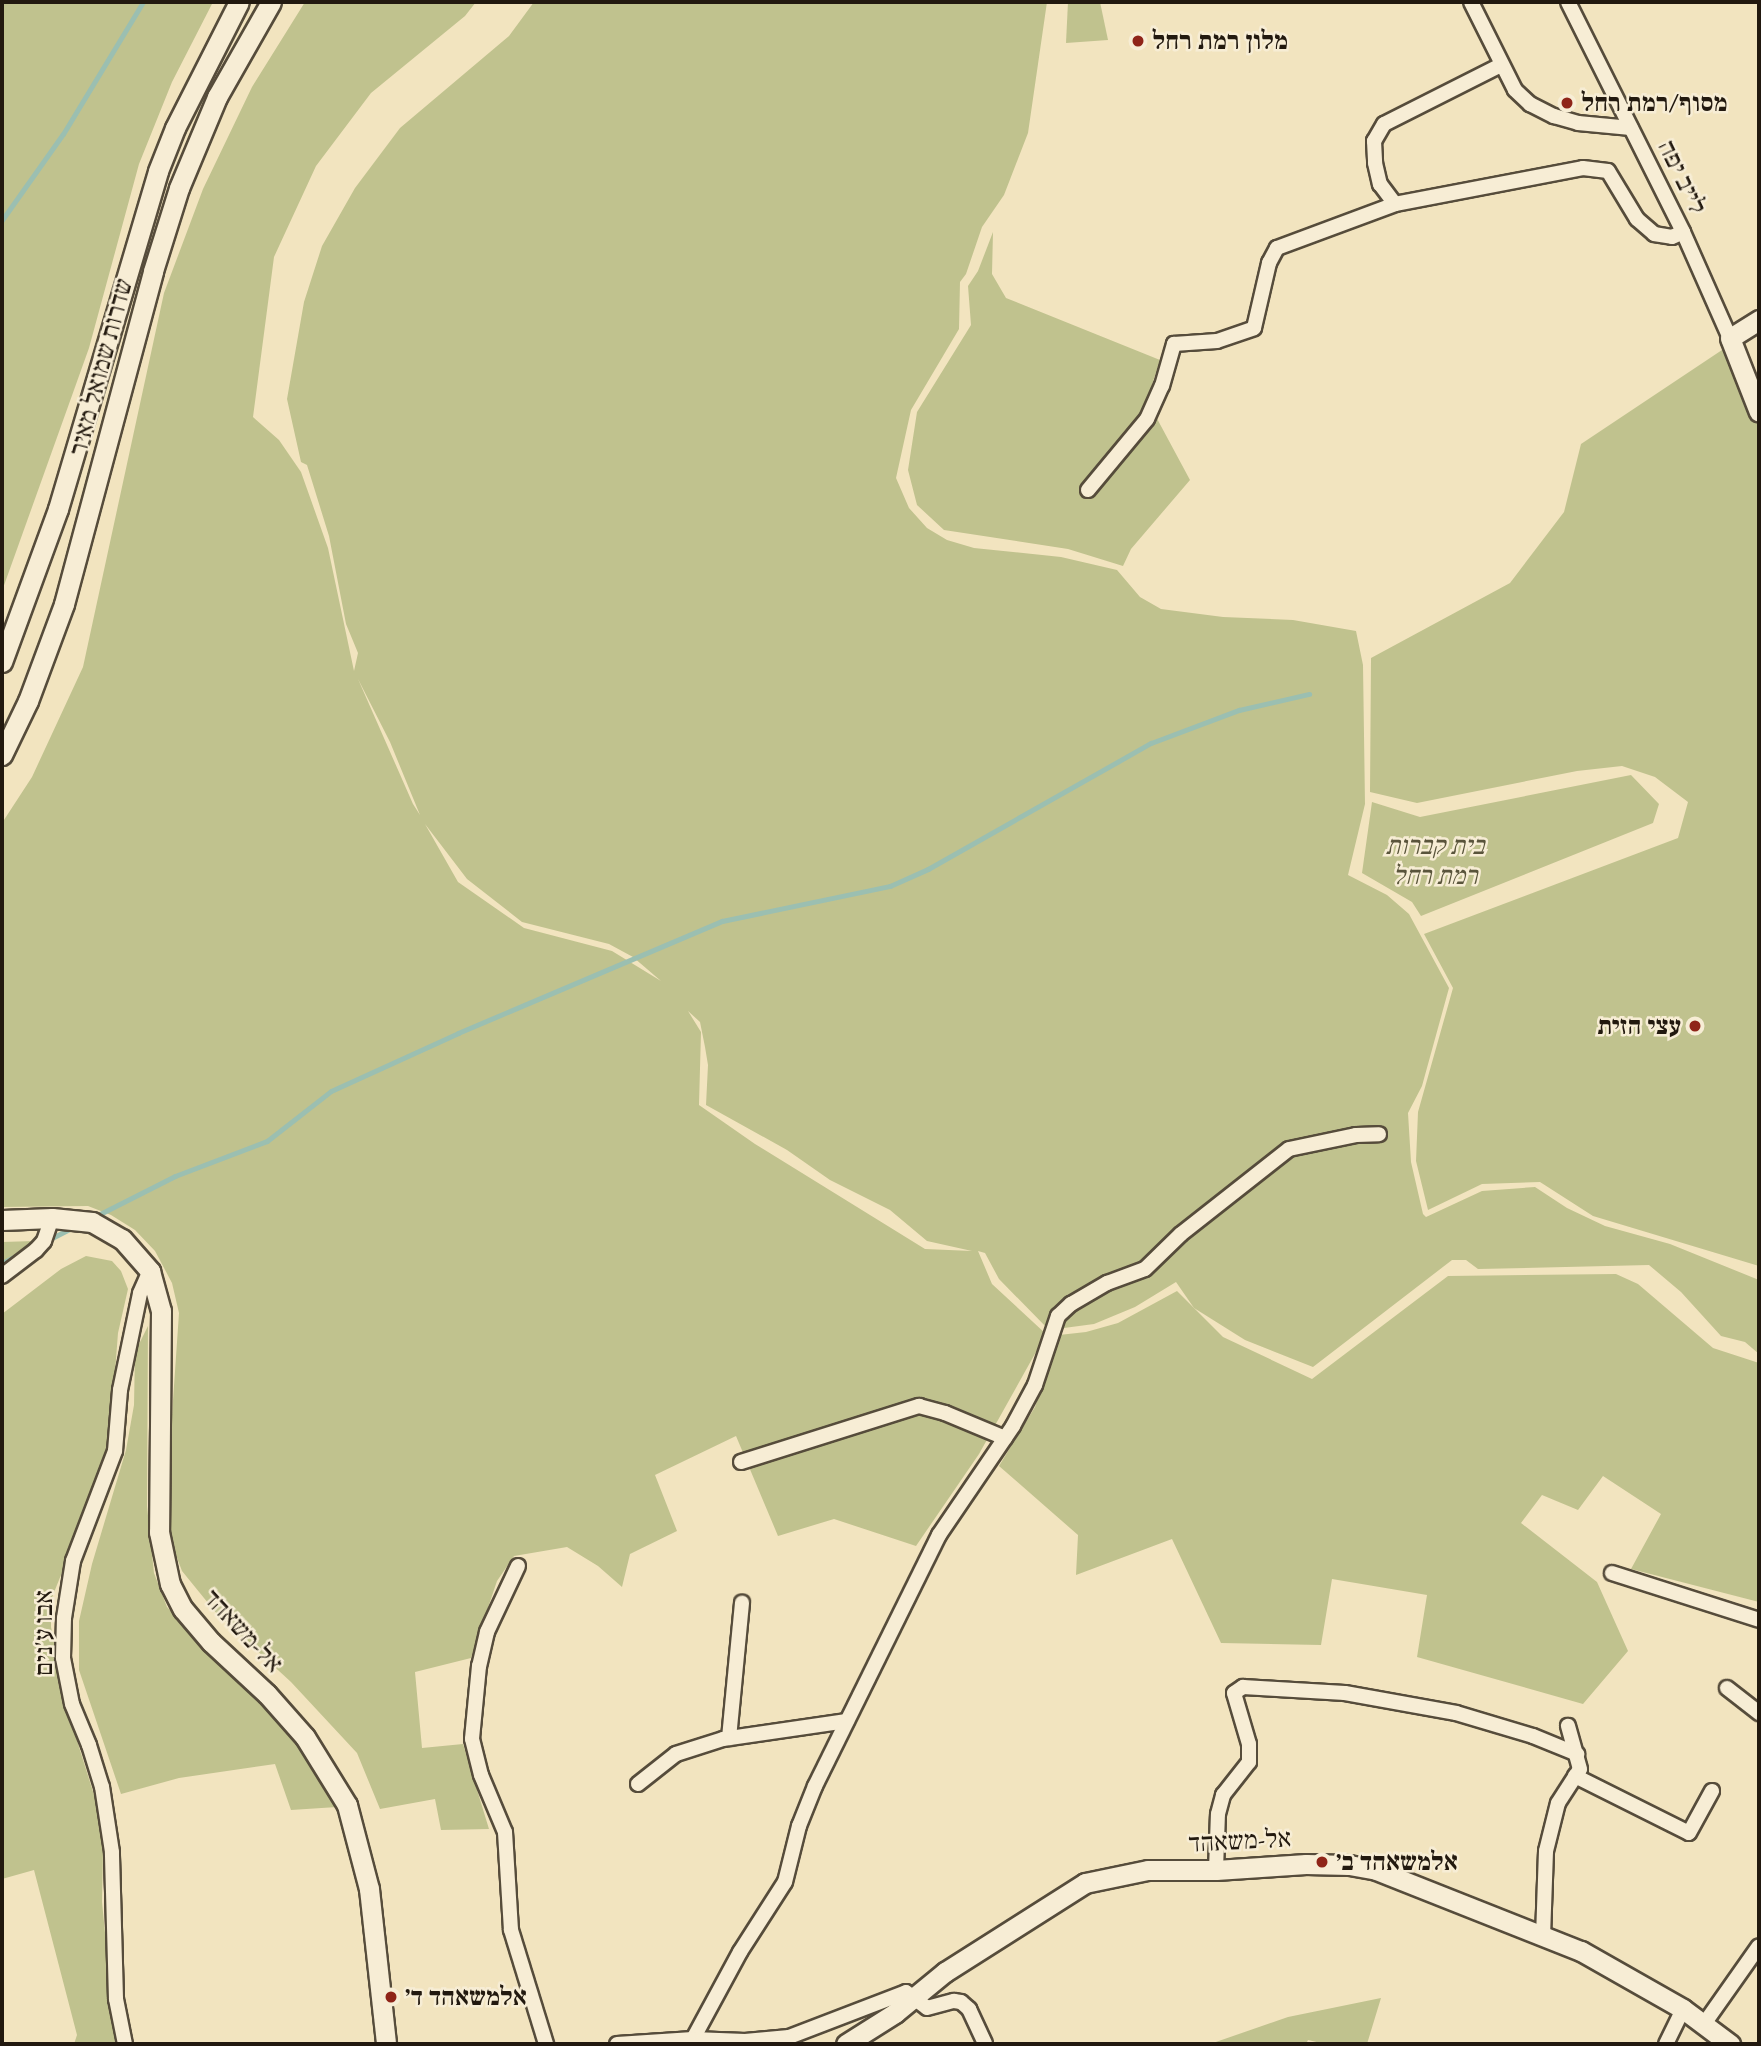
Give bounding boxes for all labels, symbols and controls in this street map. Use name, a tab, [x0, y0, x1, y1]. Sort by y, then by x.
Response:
place label: מלון רמת רחל	[1152, 25, 1288, 57]
marker: מלון רמת רחל	[1130, 33, 1146, 49]
place label: מסוף/רמת רחל	[1581, 87, 1728, 119]
marker: מסוף/רמת רחל	[1559, 95, 1575, 111]
street label: לייב יפה	[1651, 135, 1713, 219]
street label: שדרות שמואל מאיר	[62, 275, 140, 459]
park label: בית קברות רמת רחל	[1386, 830, 1484, 892]
place label: עצי הזית	[1598, 1010, 1681, 1042]
marker: עצי הזית	[1687, 1018, 1703, 1034]
street label: אל-משאהד	[197, 1583, 289, 1679]
street label: אבו ע'נים	[28, 1590, 60, 1676]
street label: אל-משאהד	[1188, 1823, 1292, 1859]
place label: אלמשאהד ב׳	[1336, 1846, 1458, 1878]
marker: אלמשאהד ב׳	[1314, 1854, 1330, 1870]
place label: אלמשאהד ד׳	[405, 1981, 527, 2013]
marker: אלמשאהד ד׳	[383, 1989, 399, 2005]

